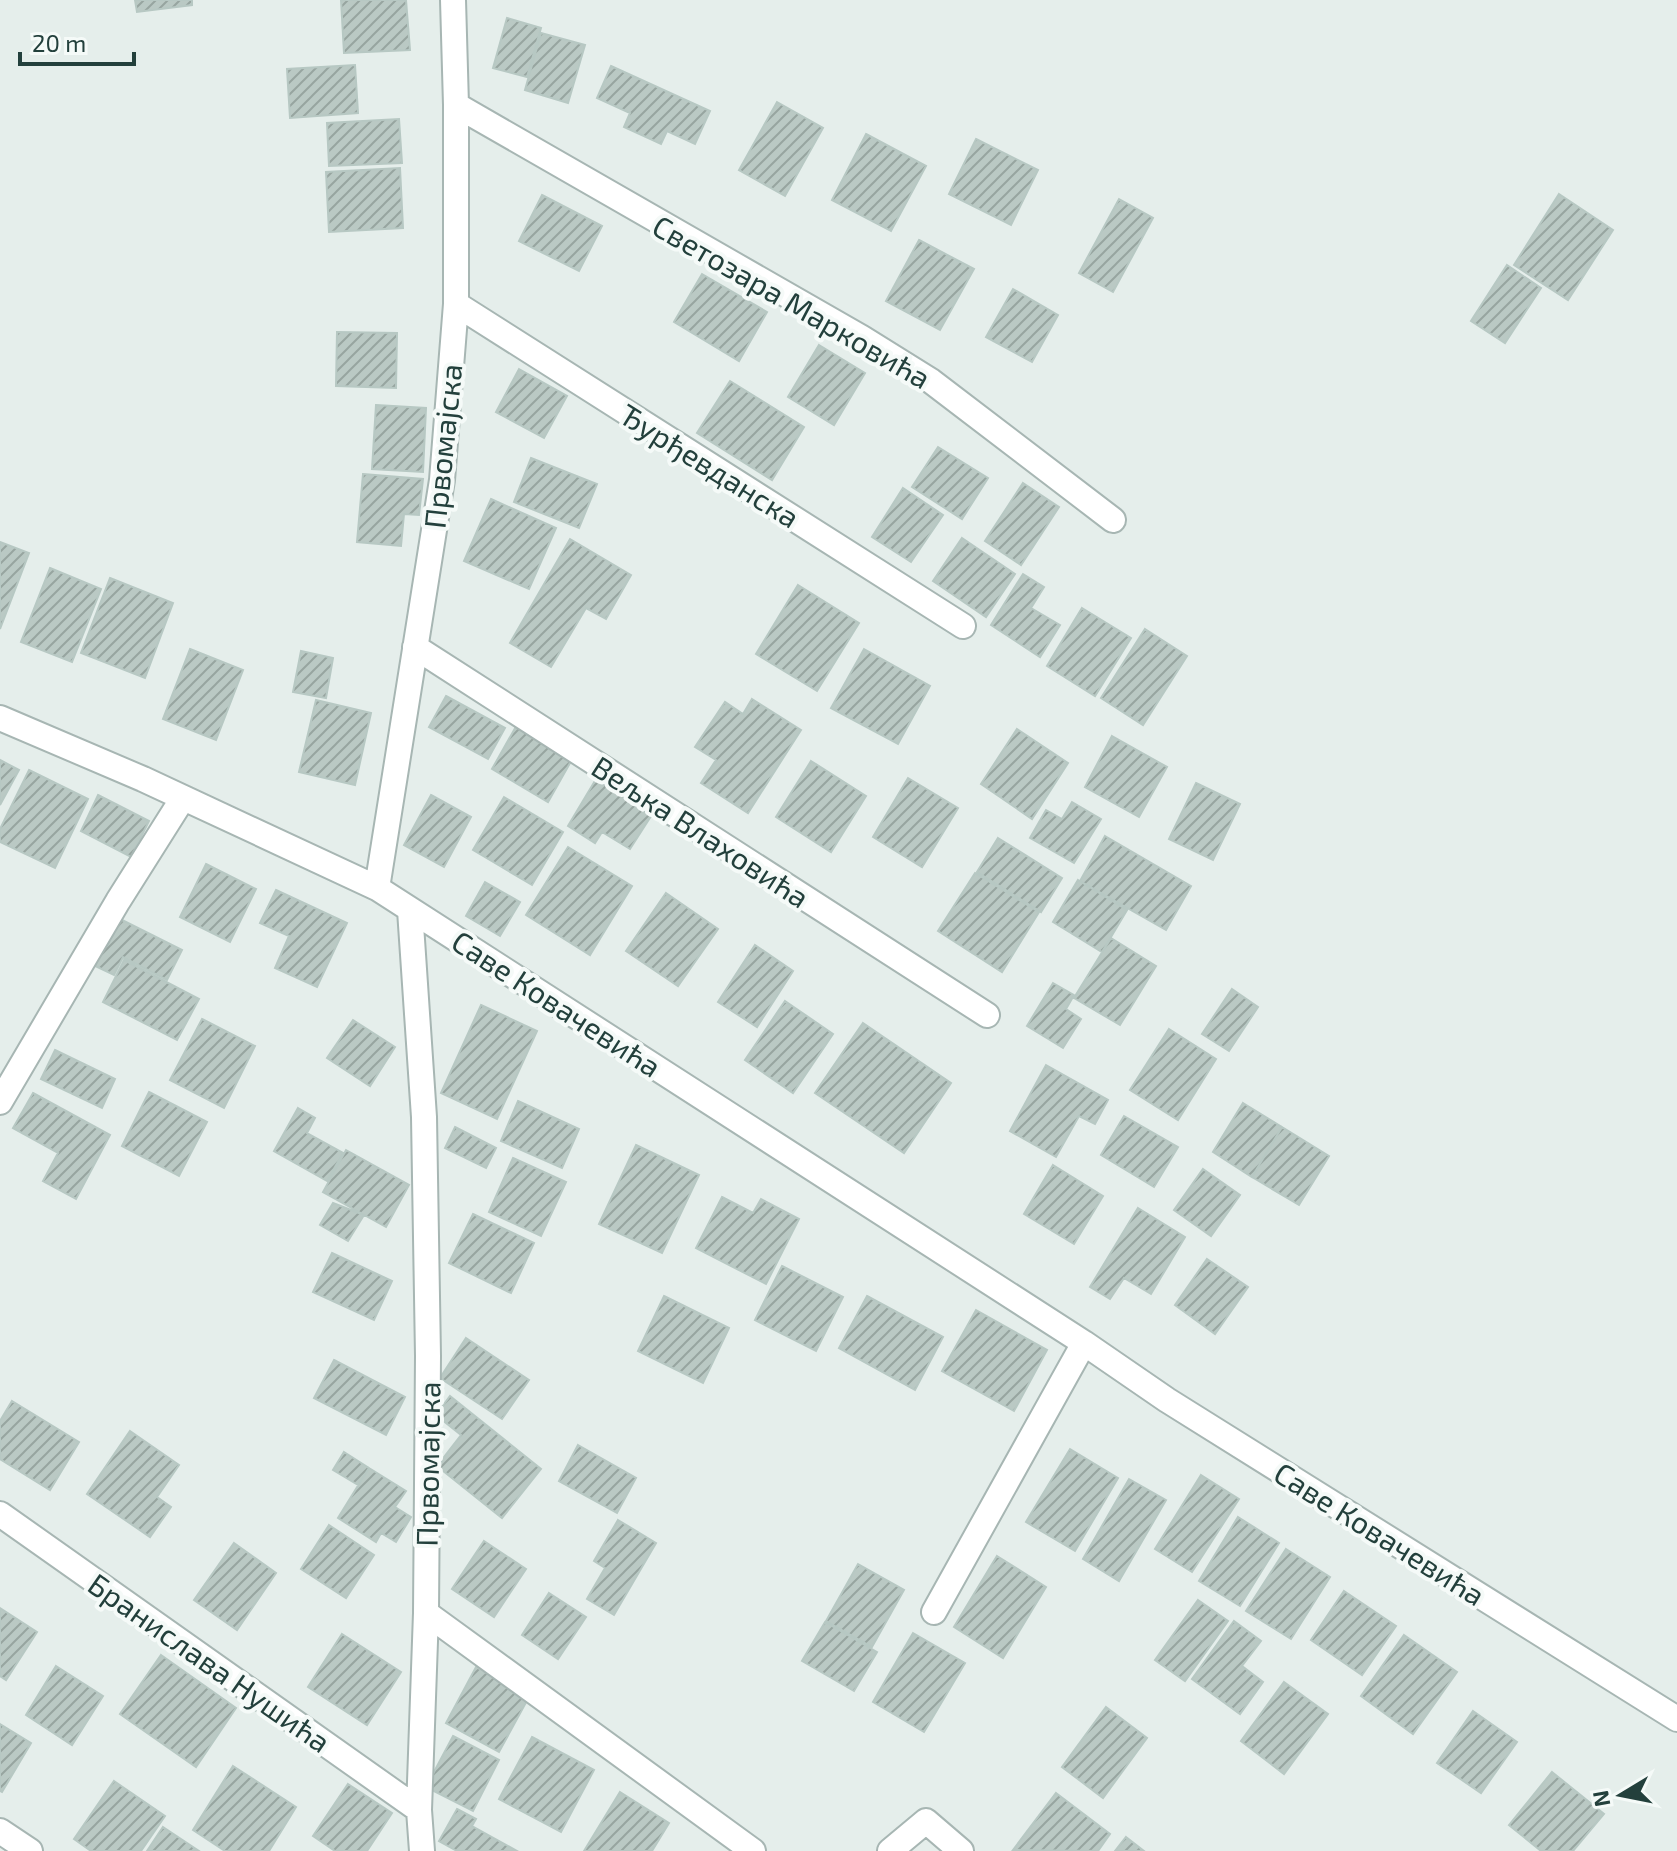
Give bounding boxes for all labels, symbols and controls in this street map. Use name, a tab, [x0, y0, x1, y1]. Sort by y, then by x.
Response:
scale bar	[20, 16, 134, 66]
text: 20 m	[32, 28, 86, 57]
street label: Светозара Марковића	[647, 207, 937, 395]
street label: Првомајска	[415, 362, 469, 530]
street label: Ђурђевданска	[613, 395, 806, 535]
street label: Вељка Влаховића	[586, 747, 816, 915]
street label: Саве Ковачевића	[446, 922, 668, 1084]
street label: Првомајска	[408, 1381, 446, 1547]
street label: Саве Ковачевића	[1268, 1454, 1492, 1612]
street label: Бранислава Нушића	[82, 1565, 338, 1760]
north arrow	[1581, 1755, 1661, 1835]
text: N	[1586, 1789, 1615, 1809]

